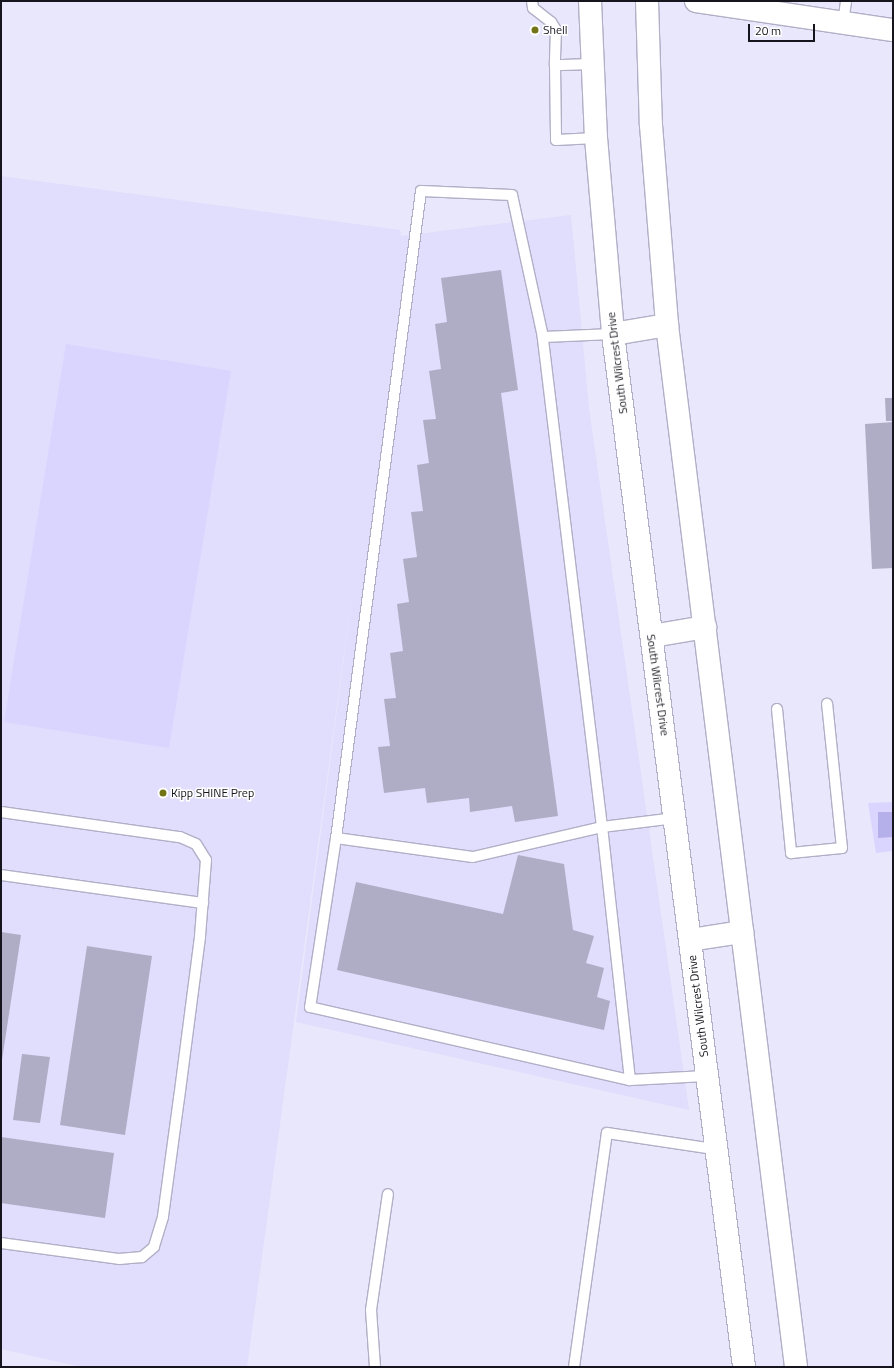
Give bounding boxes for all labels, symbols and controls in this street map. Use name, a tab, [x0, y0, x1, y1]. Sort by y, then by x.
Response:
scale bar	[750, 16, 817, 42]
text: 20 m	[755, 21, 781, 40]
place label: Shell	[543, 23, 568, 37]
marker: Shell	[530, 25, 540, 35]
street label: South Wilcrest Drive	[604, 311, 630, 415]
street label: South Wilcrest Drive	[644, 633, 672, 737]
place label: Kipp SHINE Prep	[171, 786, 254, 800]
marker: Kipp SHINE Prep	[158, 788, 168, 798]
street label: South Wilcrest Drive	[685, 954, 711, 1058]

